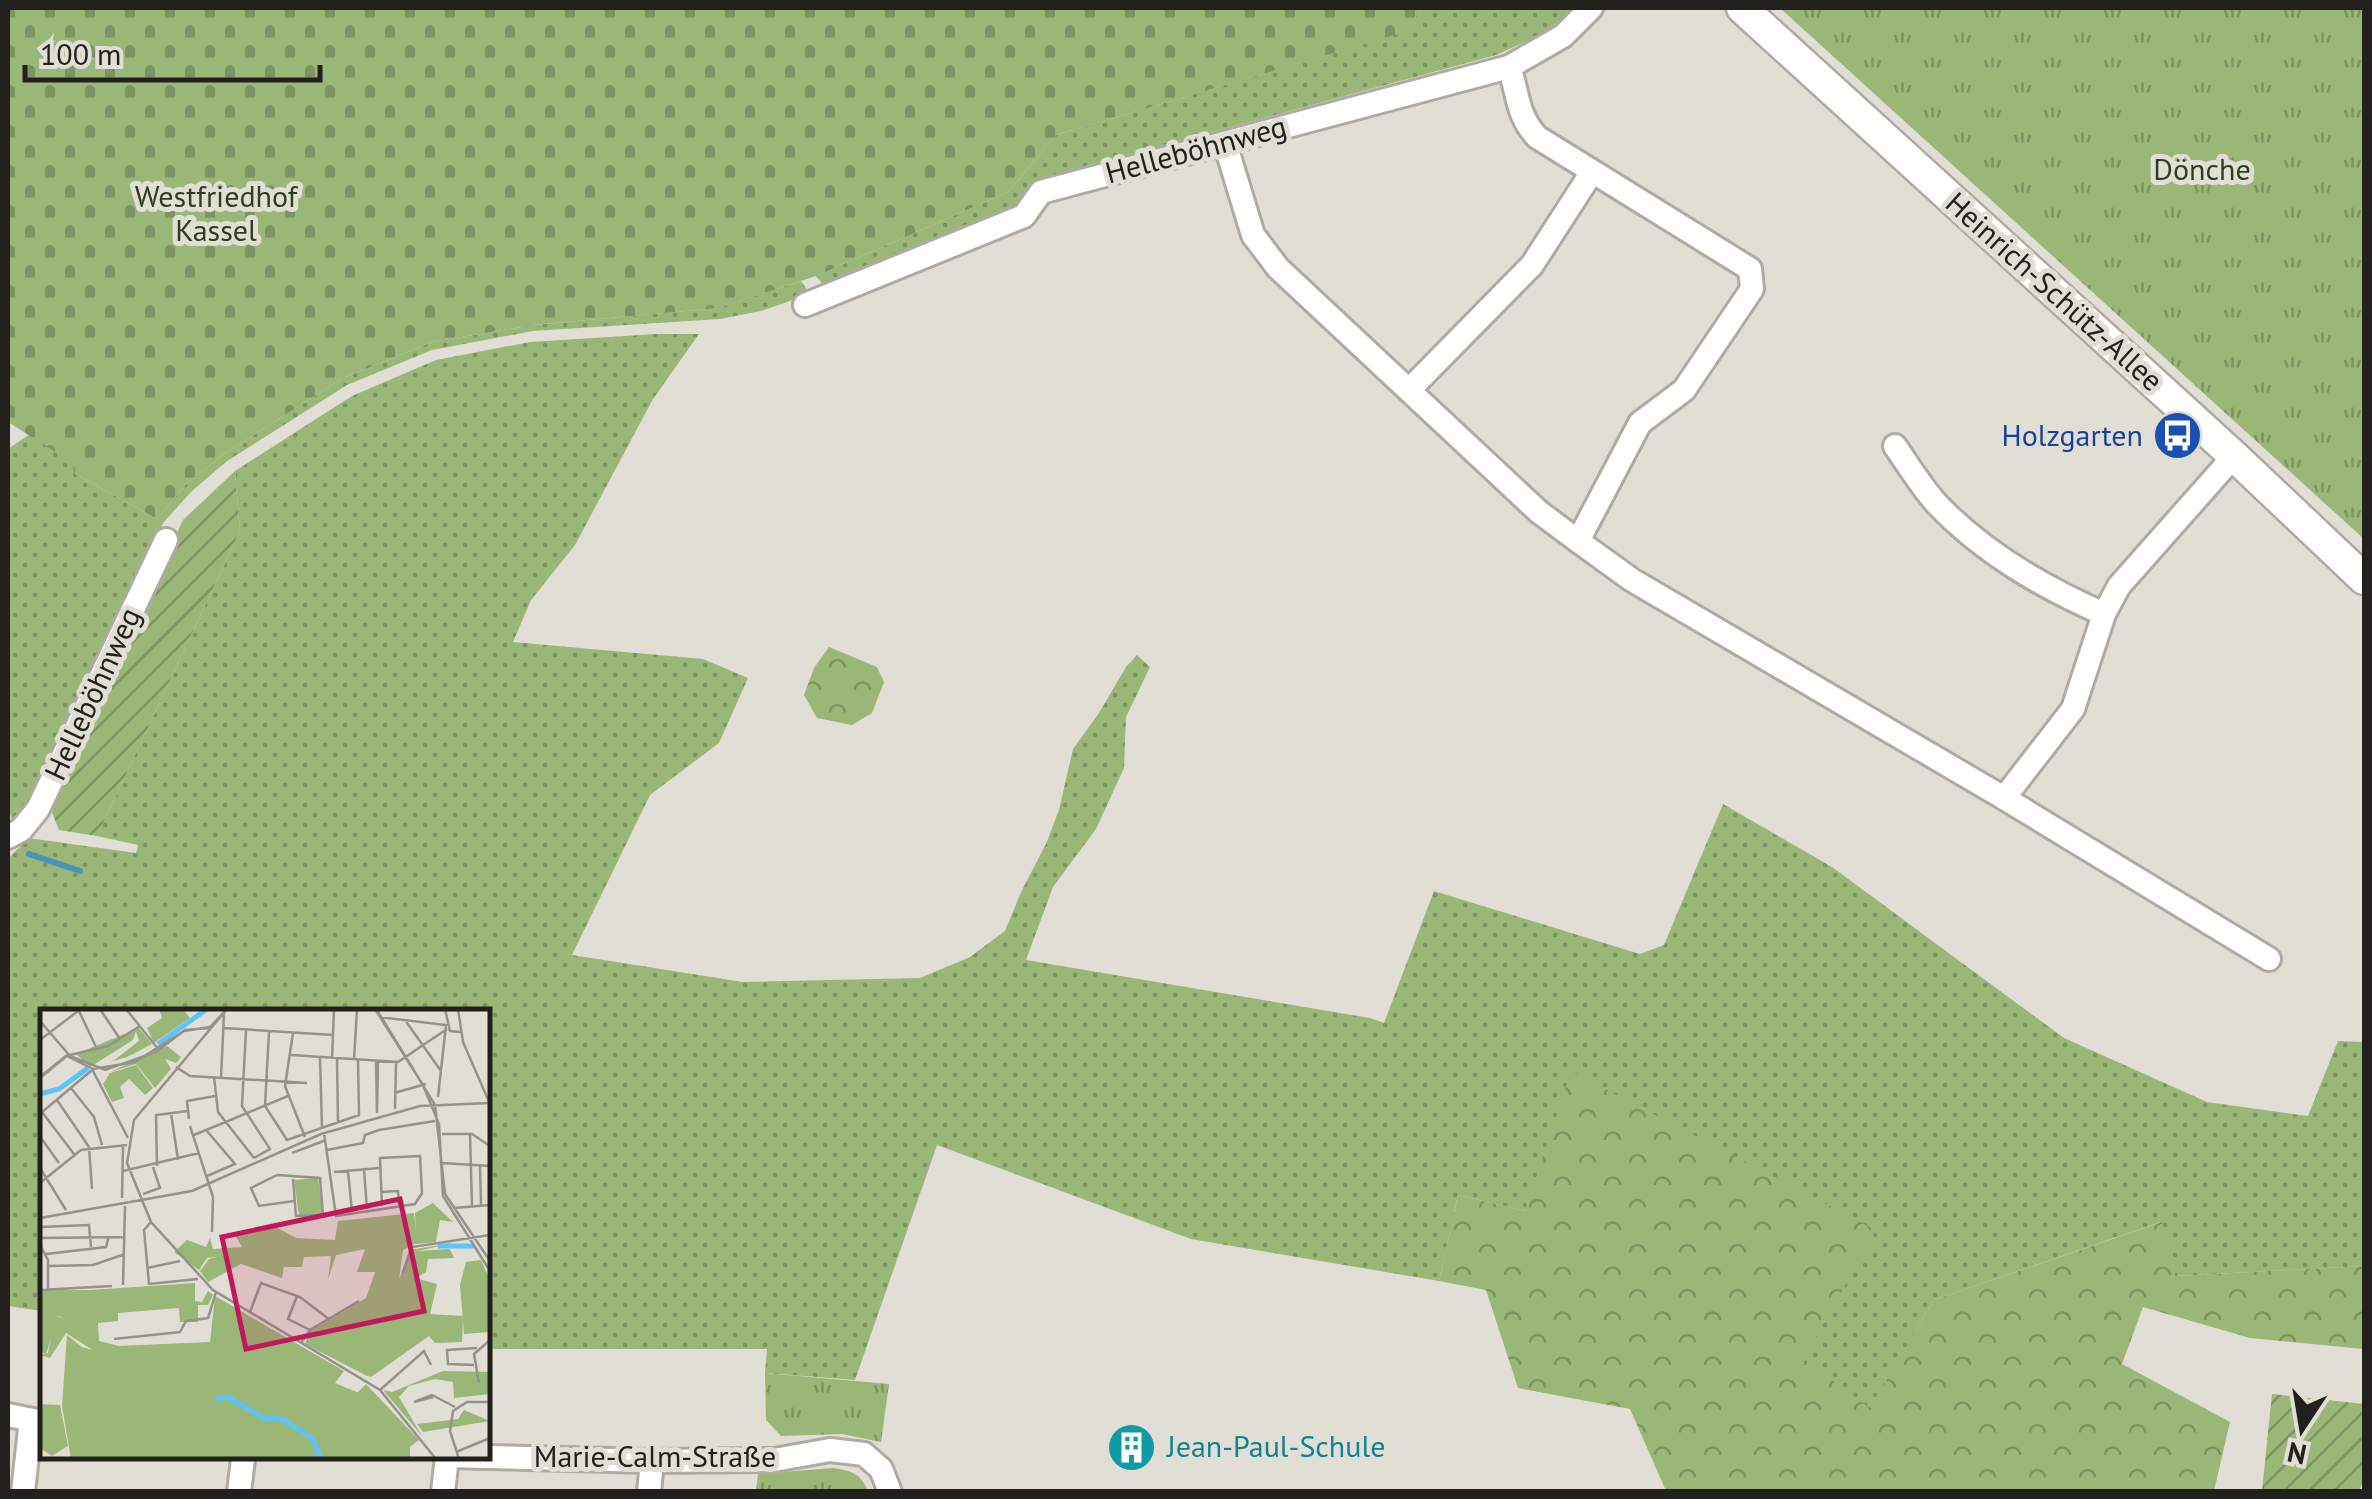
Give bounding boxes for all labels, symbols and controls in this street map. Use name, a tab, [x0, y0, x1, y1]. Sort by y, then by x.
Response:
scale bar	[25, 20, 320, 82]
text: 100 m	[40, 34, 121, 73]
street label: Helleböhnweg	[1101, 106, 1290, 191]
park label: Dönche	[2153, 149, 2251, 188]
park label: Westfriedhof Kassel	[135, 176, 299, 249]
street label: Heinrich-Schütz-Allee	[1938, 183, 2172, 399]
bus stop icon: Holzgarten	[2152, 410, 2204, 462]
place label: Holzgarten	[2001, 415, 2143, 454]
street label: Helleböhnweg	[35, 601, 149, 786]
inset map	[40, 1009, 490, 1459]
north arrow	[2252, 1379, 2352, 1479]
building icon: Jean-Paul-Schule	[1106, 1421, 1158, 1473]
place label: Jean-Paul-Schule	[1165, 1426, 1385, 1465]
text: N	[2284, 1434, 2310, 1474]
street label: Marie-Calm-Straße	[534, 1436, 776, 1475]

